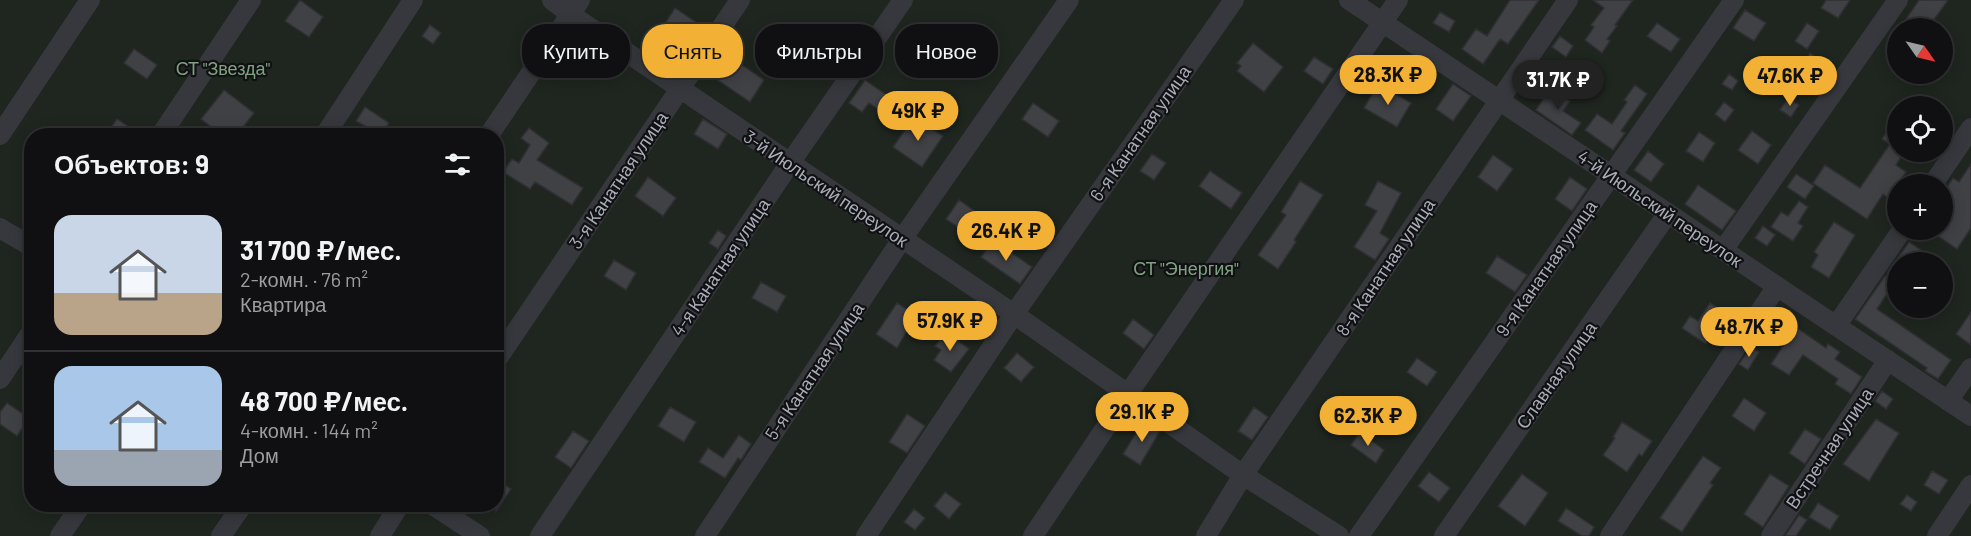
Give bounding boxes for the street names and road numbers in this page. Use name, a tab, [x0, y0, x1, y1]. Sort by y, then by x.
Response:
street label: 6-я Канатная улица	[1085, 60, 1196, 205]
street label: 3-я Канатная улица	[564, 106, 673, 253]
street label: 3-й Июльский переулок	[740, 125, 912, 251]
street label: 4-й Июльский переулок	[1573, 145, 1747, 271]
street label: 4-я Канатная улица	[666, 193, 775, 340]
street label: 8-я Канатная улица	[1331, 193, 1440, 340]
street label: 9-я Канатная улица	[1491, 195, 1602, 340]
street label: 5-я Канатная улица	[760, 297, 869, 444]
street label: Славная улица	[1511, 316, 1602, 433]
street label: Встречная улица	[1781, 383, 1878, 513]

